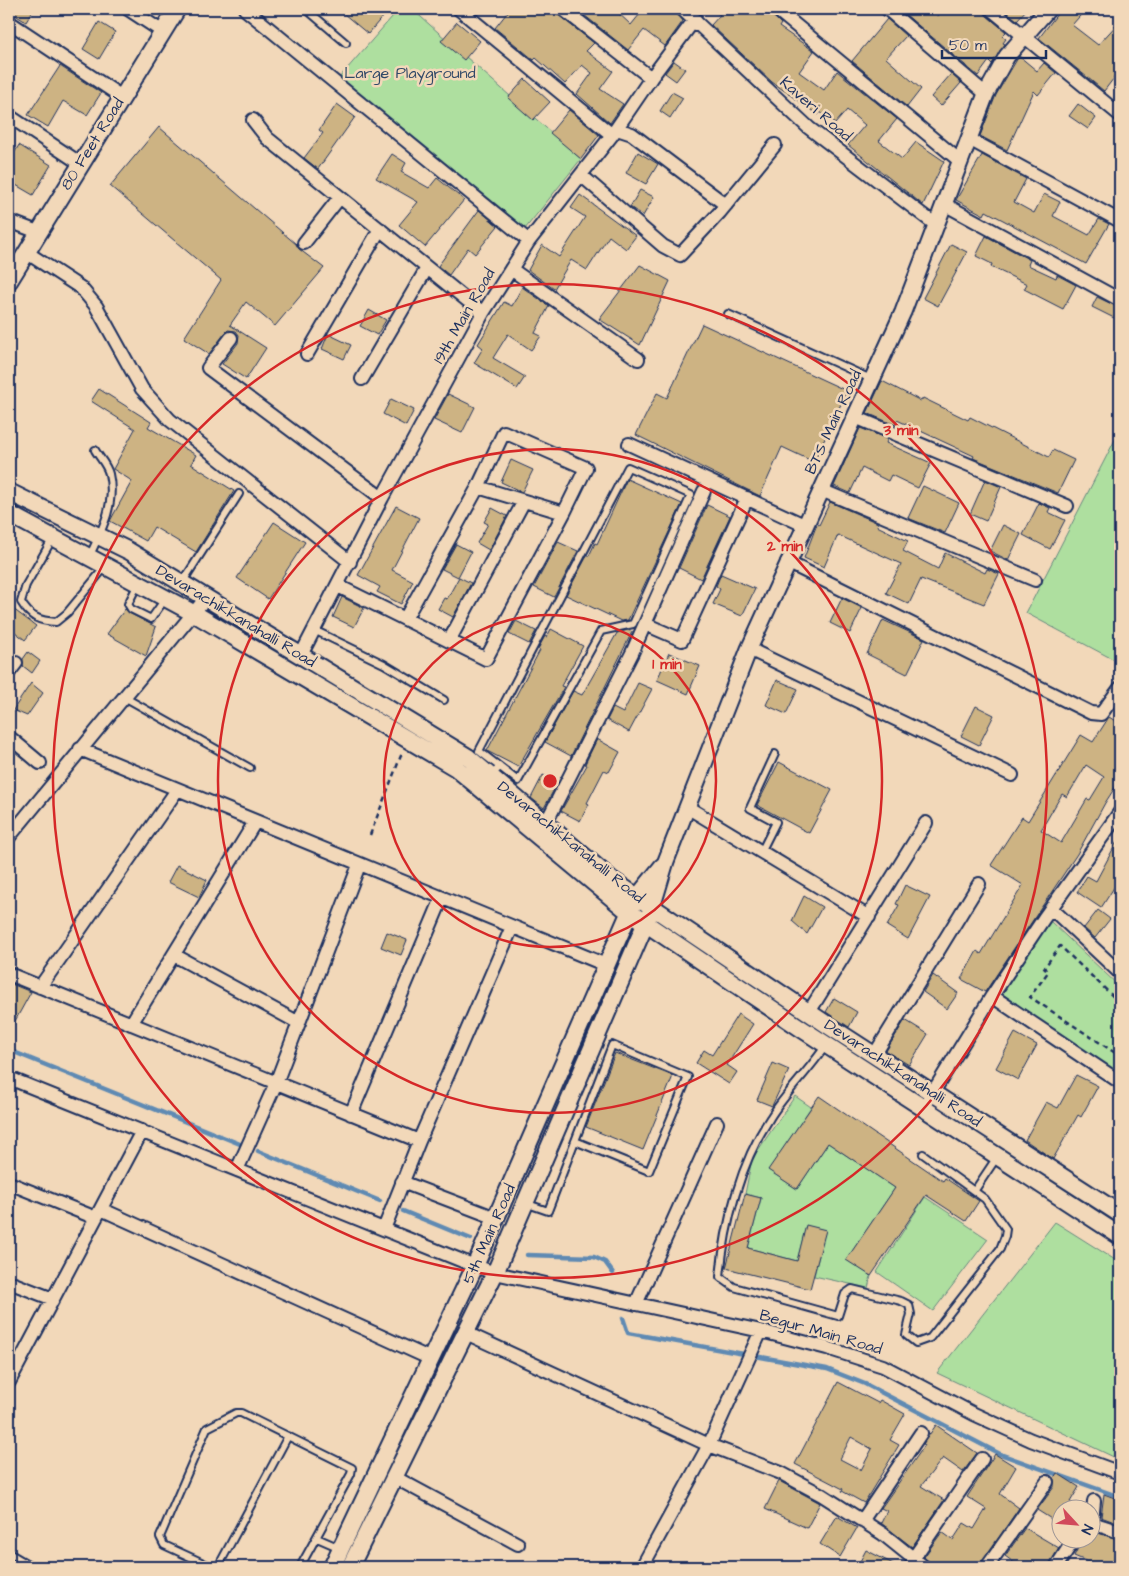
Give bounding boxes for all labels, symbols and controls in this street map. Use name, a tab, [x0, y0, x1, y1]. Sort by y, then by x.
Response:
scale bar	[942, 28, 1045, 60]
text: 50 m	[949, 35, 987, 56]
park label: Large Playground	[344, 62, 476, 85]
street label: Kaveri Road	[775, 71, 857, 147]
street label: 80 Feet Road	[55, 94, 129, 194]
street label: 19th Main Road	[428, 264, 500, 368]
street label: BTS Main Road	[799, 366, 867, 478]
text: 3 min	[882, 420, 919, 441]
text: 2 min	[766, 536, 804, 557]
street label: Devarachikkanahalli Road	[152, 559, 320, 673]
text: 1 min	[652, 654, 682, 675]
centre of rings	[541, 772, 559, 790]
street label: Devarachikkanahalli Road	[493, 776, 649, 908]
street label: Devarachikkanahalli Road	[820, 1014, 986, 1132]
street label: 5th Main Road	[457, 1181, 521, 1287]
street label: Begur Main Road	[757, 1304, 885, 1361]
north arrow	[1052, 1498, 1102, 1548]
text: N	[1076, 1521, 1098, 1538]

